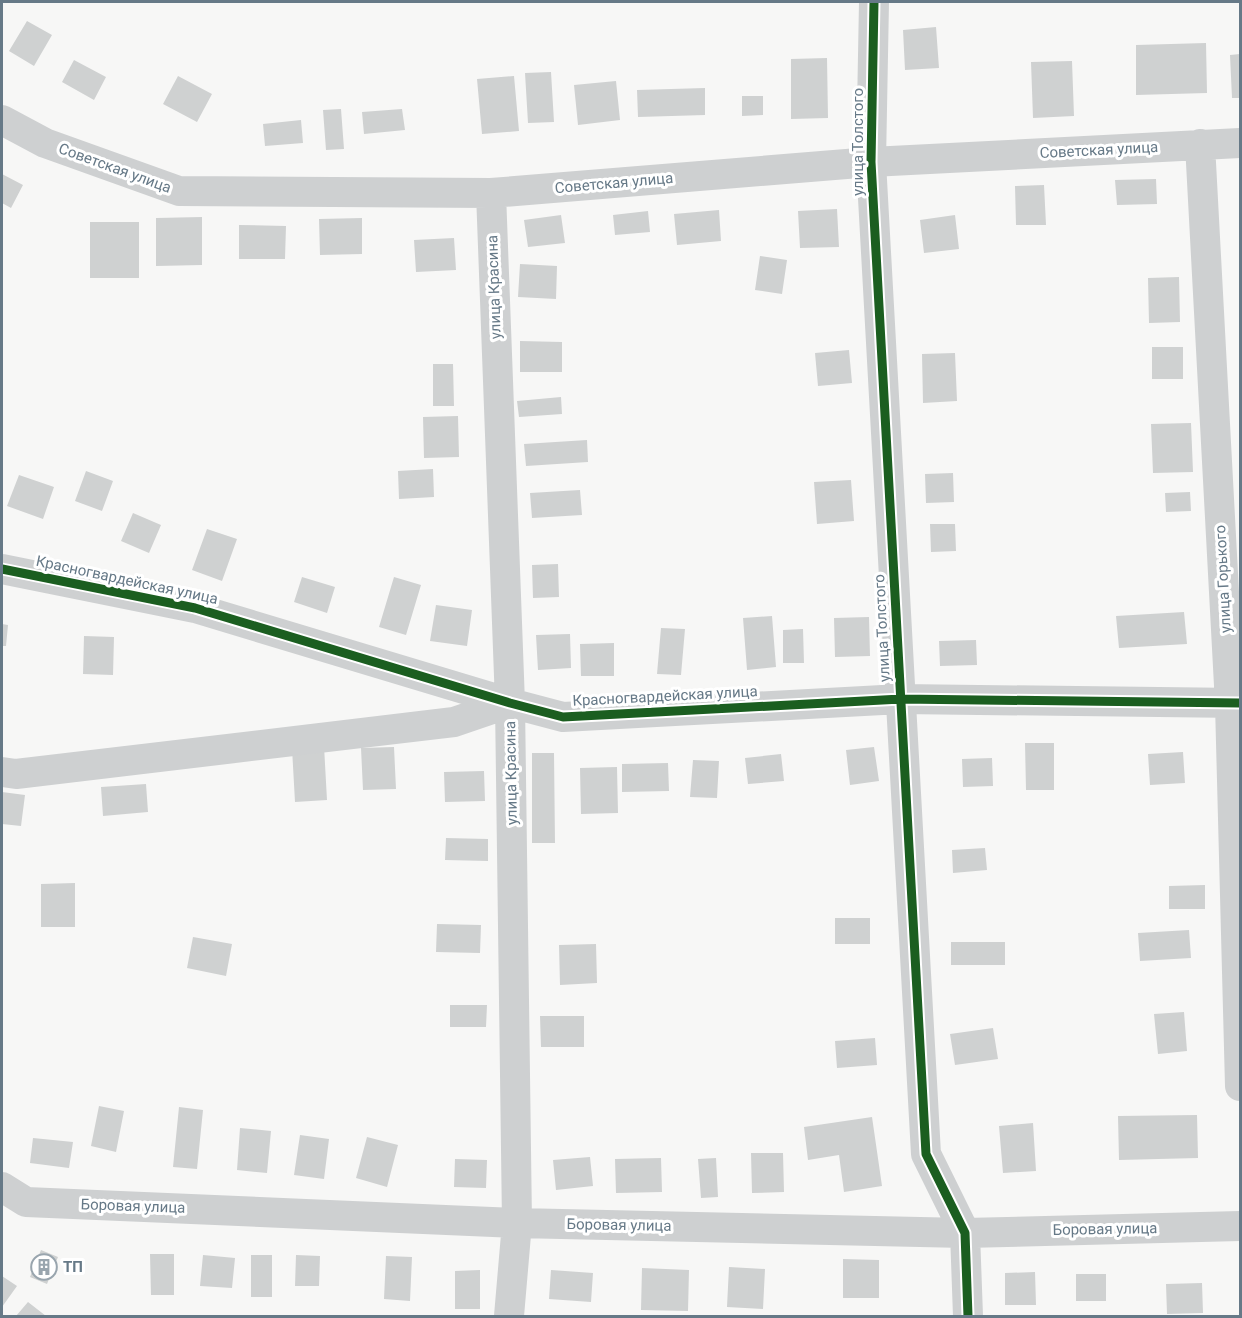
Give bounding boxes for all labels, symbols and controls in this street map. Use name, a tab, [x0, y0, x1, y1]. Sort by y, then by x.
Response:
street label: улица Толстого	[849, 88, 867, 196]
street label: Советская улица	[1039, 138, 1159, 162]
street label: Советская улица	[56, 139, 174, 197]
street label: Советская улица	[554, 169, 674, 197]
street label: улица Красина	[483, 235, 505, 339]
street label: улица Горького	[1211, 525, 1235, 633]
street label: Красногвардейская улица	[34, 552, 220, 608]
street label: улица Толстого	[870, 574, 894, 682]
street label: Красногвардейская улица	[572, 682, 758, 710]
street label: улица Красина	[501, 721, 521, 825]
street label: Боровая улица	[80, 1195, 186, 1217]
street label: Боровая улица	[566, 1215, 672, 1235]
street label: Боровая улица	[1052, 1219, 1158, 1239]
building icon: ТП	[29, 1252, 59, 1282]
place label: ТП	[63, 1258, 83, 1276]

